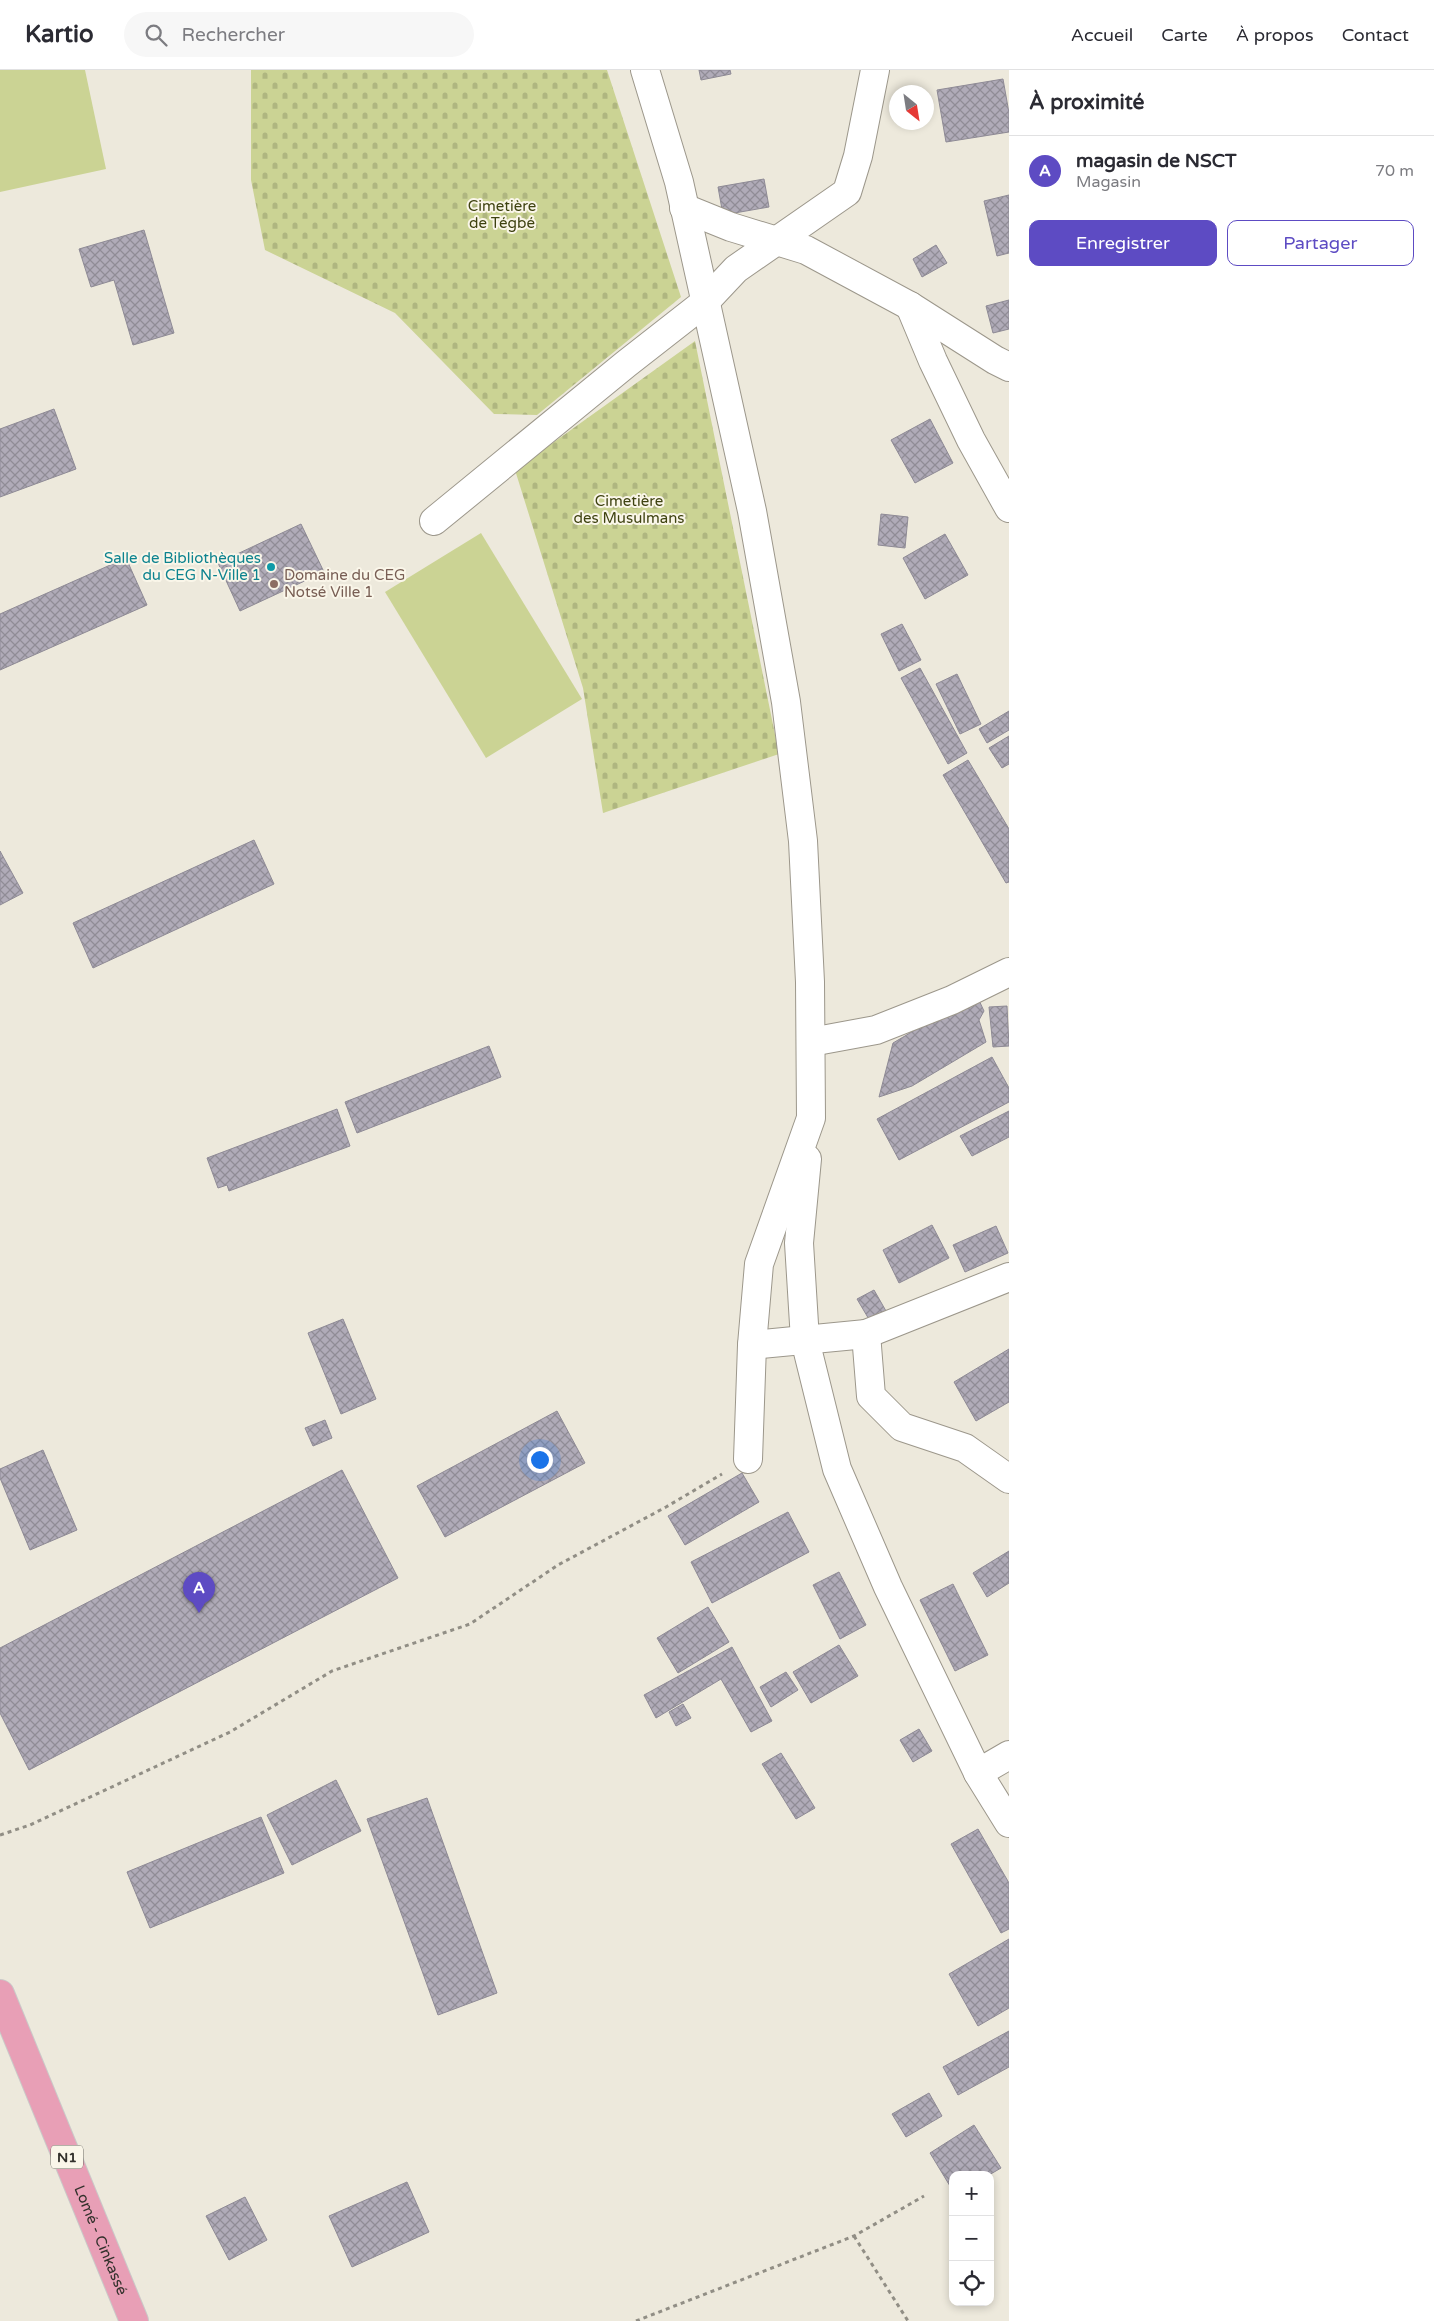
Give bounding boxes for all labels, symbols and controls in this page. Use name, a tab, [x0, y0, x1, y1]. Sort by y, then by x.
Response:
search box	[124, 12, 474, 57]
text: Kartio	[25, 20, 94, 49]
icon: search	[142, 21, 170, 49]
text: Rechercher	[182, 24, 285, 46]
text: Accueil	[1071, 24, 1133, 46]
text: Carte	[1161, 24, 1208, 46]
text: À propos	[1236, 24, 1314, 46]
text: Contact	[1342, 24, 1409, 46]
north arrow	[889, 85, 934, 130]
text: À proximité	[1029, 90, 1144, 115]
text: magasin de NSCT	[1076, 150, 1237, 172]
text: A	[1039, 161, 1051, 181]
text: 70 m	[1375, 161, 1414, 181]
text: Magasin	[1076, 172, 1141, 192]
park label: Cimetière de Tégbé	[468, 197, 536, 232]
button: Enregistrer	[1029, 220, 1217, 266]
button: Partager	[1227, 220, 1414, 266]
park label: Cimetière des Musulmans	[573, 492, 685, 527]
place label: Salle de Bibliothèques du CEG N-Ville 1	[104, 549, 261, 584]
marker: Salle de Bibliothèques du CEG N-Ville 1	[265, 561, 277, 573]
place label: Domaine du CEG Notsé Ville 1	[284, 566, 405, 601]
marker: Domaine du CEG Notsé Ville 1	[268, 578, 280, 590]
your location	[527, 1447, 553, 1473]
pin: A	[183, 1572, 215, 1613]
road number: N1	[51, 2146, 83, 2168]
map controls	[949, 2171, 994, 2306]
button: +	[949, 2171, 994, 2216]
street label: Lomé - Cinkassé	[70, 2183, 131, 2298]
button: −	[949, 2216, 994, 2261]
button: locate	[949, 2261, 994, 2306]

